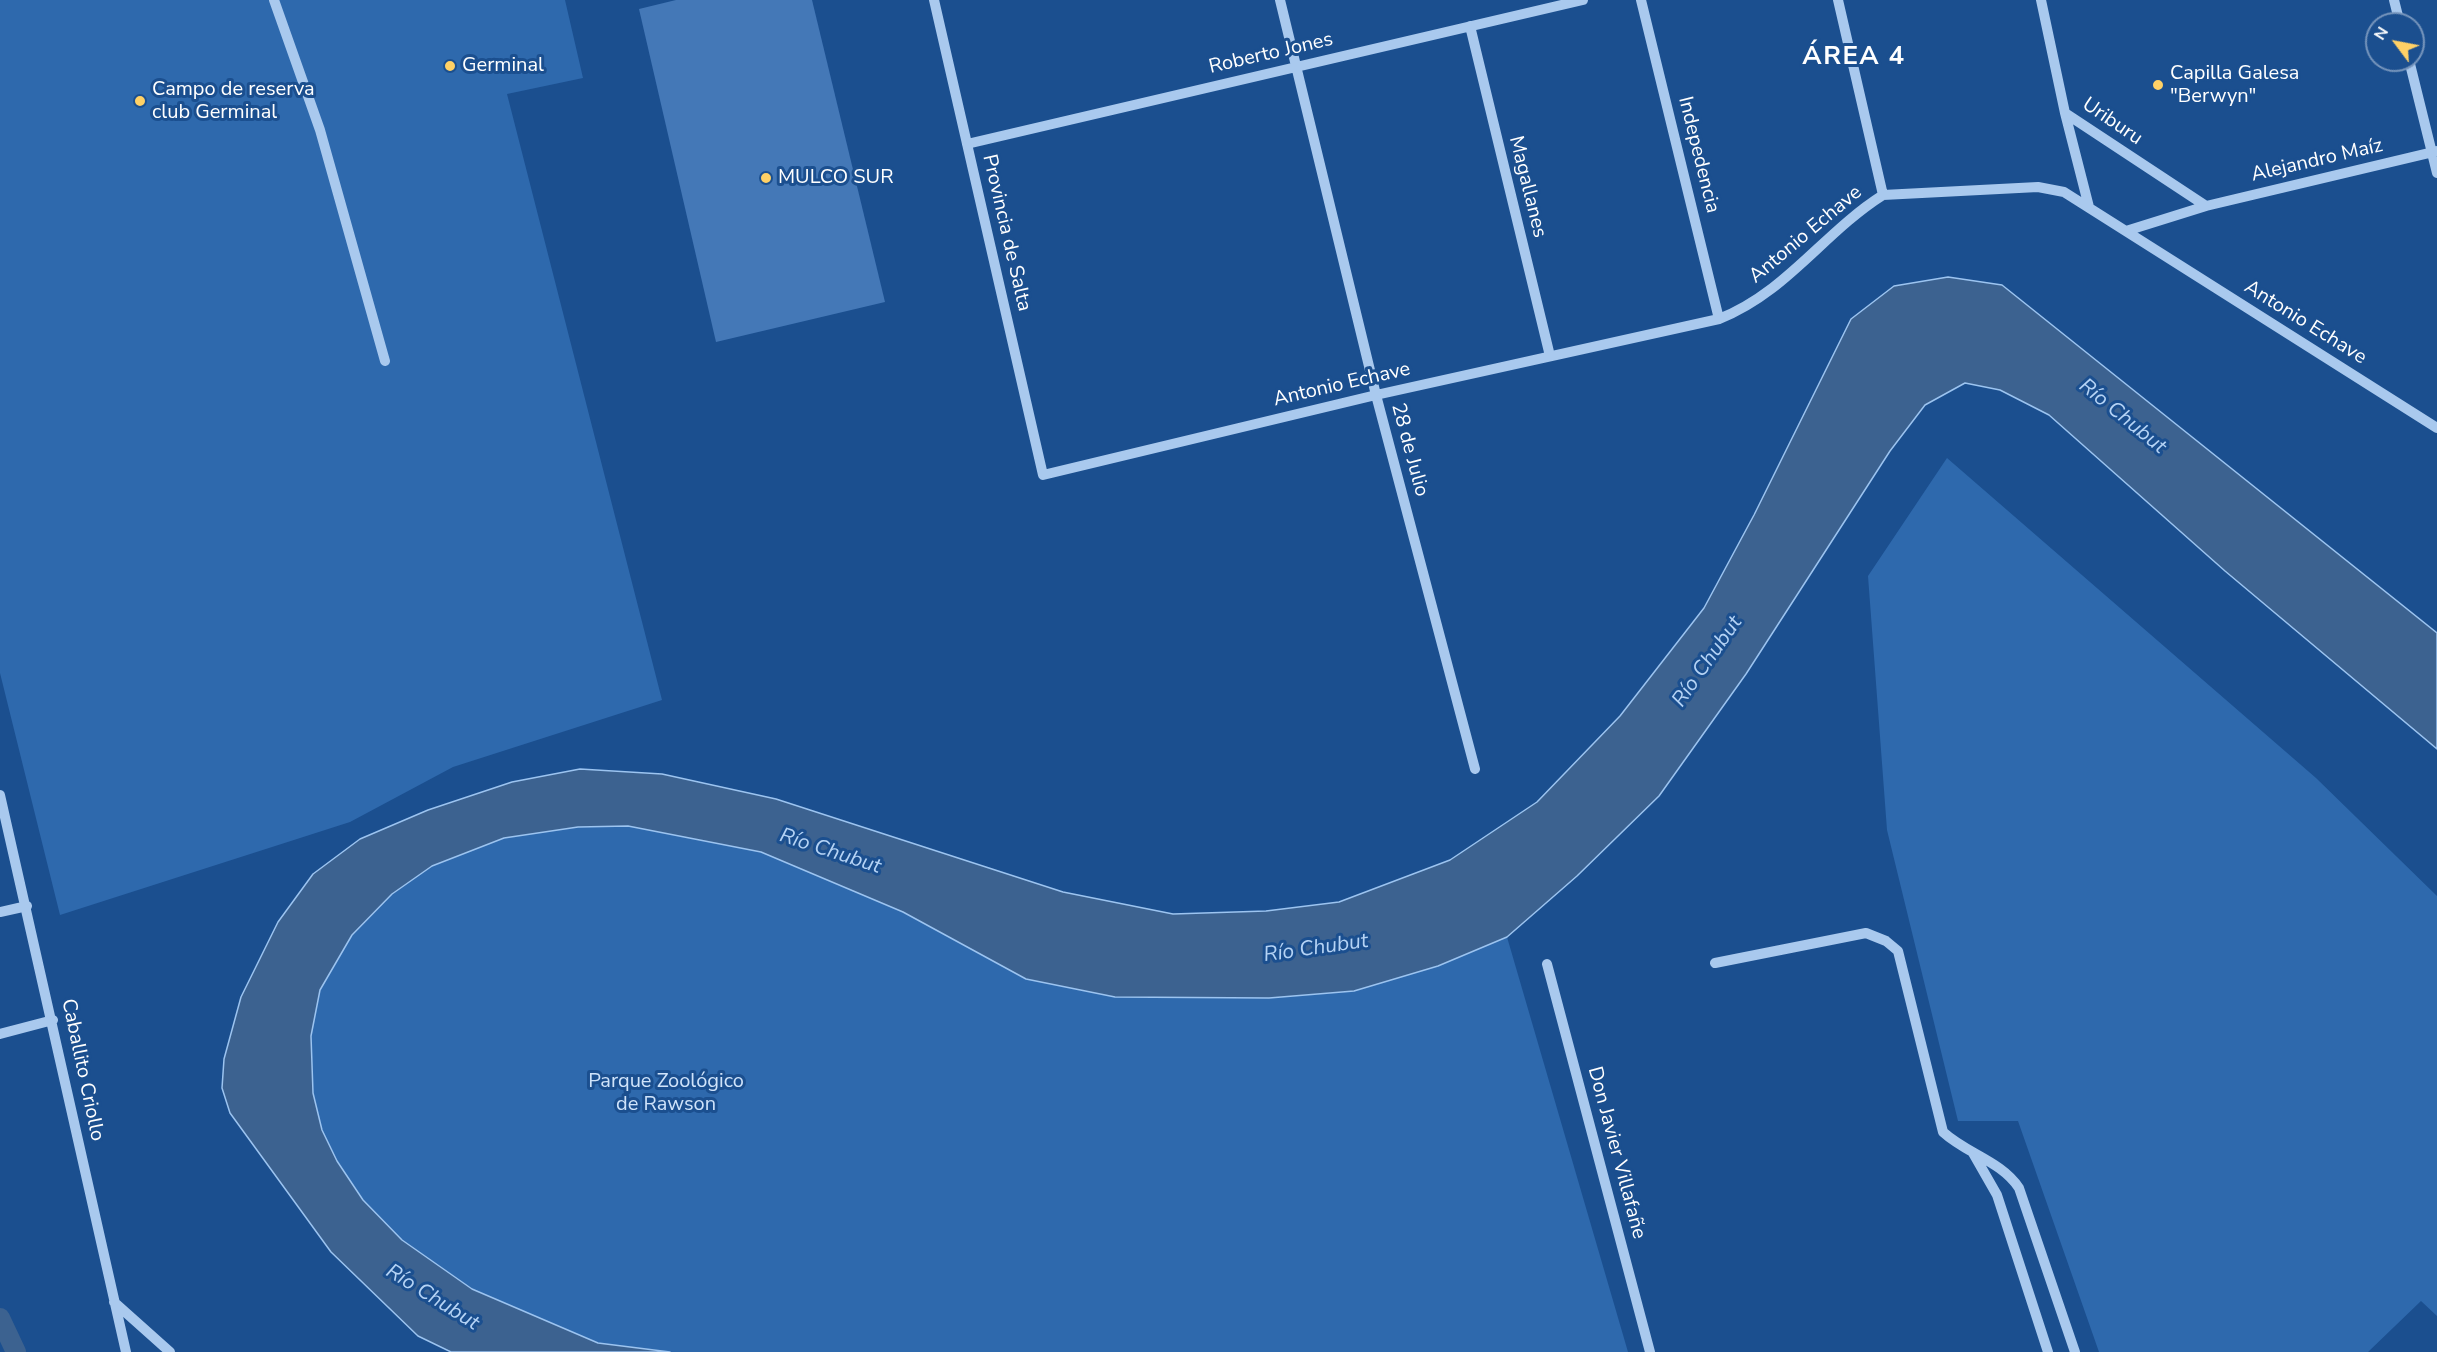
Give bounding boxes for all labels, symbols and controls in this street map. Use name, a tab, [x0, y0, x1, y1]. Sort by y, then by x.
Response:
north arrow	[2365, 12, 2425, 72]
text: N	[2369, 23, 2394, 44]
street label: Roberto Jones	[1207, 28, 1335, 80]
district label: ÁREA 4	[1802, 42, 1906, 74]
place label: Germinal	[462, 54, 544, 78]
marker: Germinal	[443, 59, 457, 73]
place label: Capilla Galesa "Berwyn"	[2170, 62, 2299, 109]
place label: Campo de reserva club Germinal	[152, 78, 315, 125]
marker: Capilla Galesa "Berwyn"	[2151, 78, 2165, 92]
street label: Uriburu	[2077, 93, 2147, 151]
marker: Campo de reserva club Germinal	[133, 94, 147, 108]
street label: Indepedencia	[1672, 94, 1724, 216]
street label: Magallanes	[1503, 134, 1551, 240]
street label: Alejandro Maíz	[2249, 134, 2385, 188]
street label: Provincia de Salta	[976, 152, 1036, 314]
place label: MULCO SUR	[778, 166, 894, 190]
marker: MULCO SUR	[759, 171, 773, 185]
street label: Antonio Echave	[1745, 181, 1867, 289]
street label: Antonio Echave	[2239, 276, 2371, 370]
street label: Antonio Echave	[1271, 358, 1413, 412]
water label: Río Chubut	[2073, 374, 2171, 460]
street label: 28 de Julio	[1385, 401, 1433, 499]
water label: Río Chubut	[1668, 612, 1748, 712]
water label: Río Chubut	[776, 824, 884, 880]
water label: Río Chubut	[1262, 929, 1370, 969]
street label: Caballito Criollo	[55, 997, 109, 1143]
street label: Don Javier Villafañe	[1581, 1064, 1651, 1242]
park label: Parque Zoológico de Rawson	[588, 1070, 744, 1117]
water label: Río Chubut	[381, 1259, 483, 1337]

